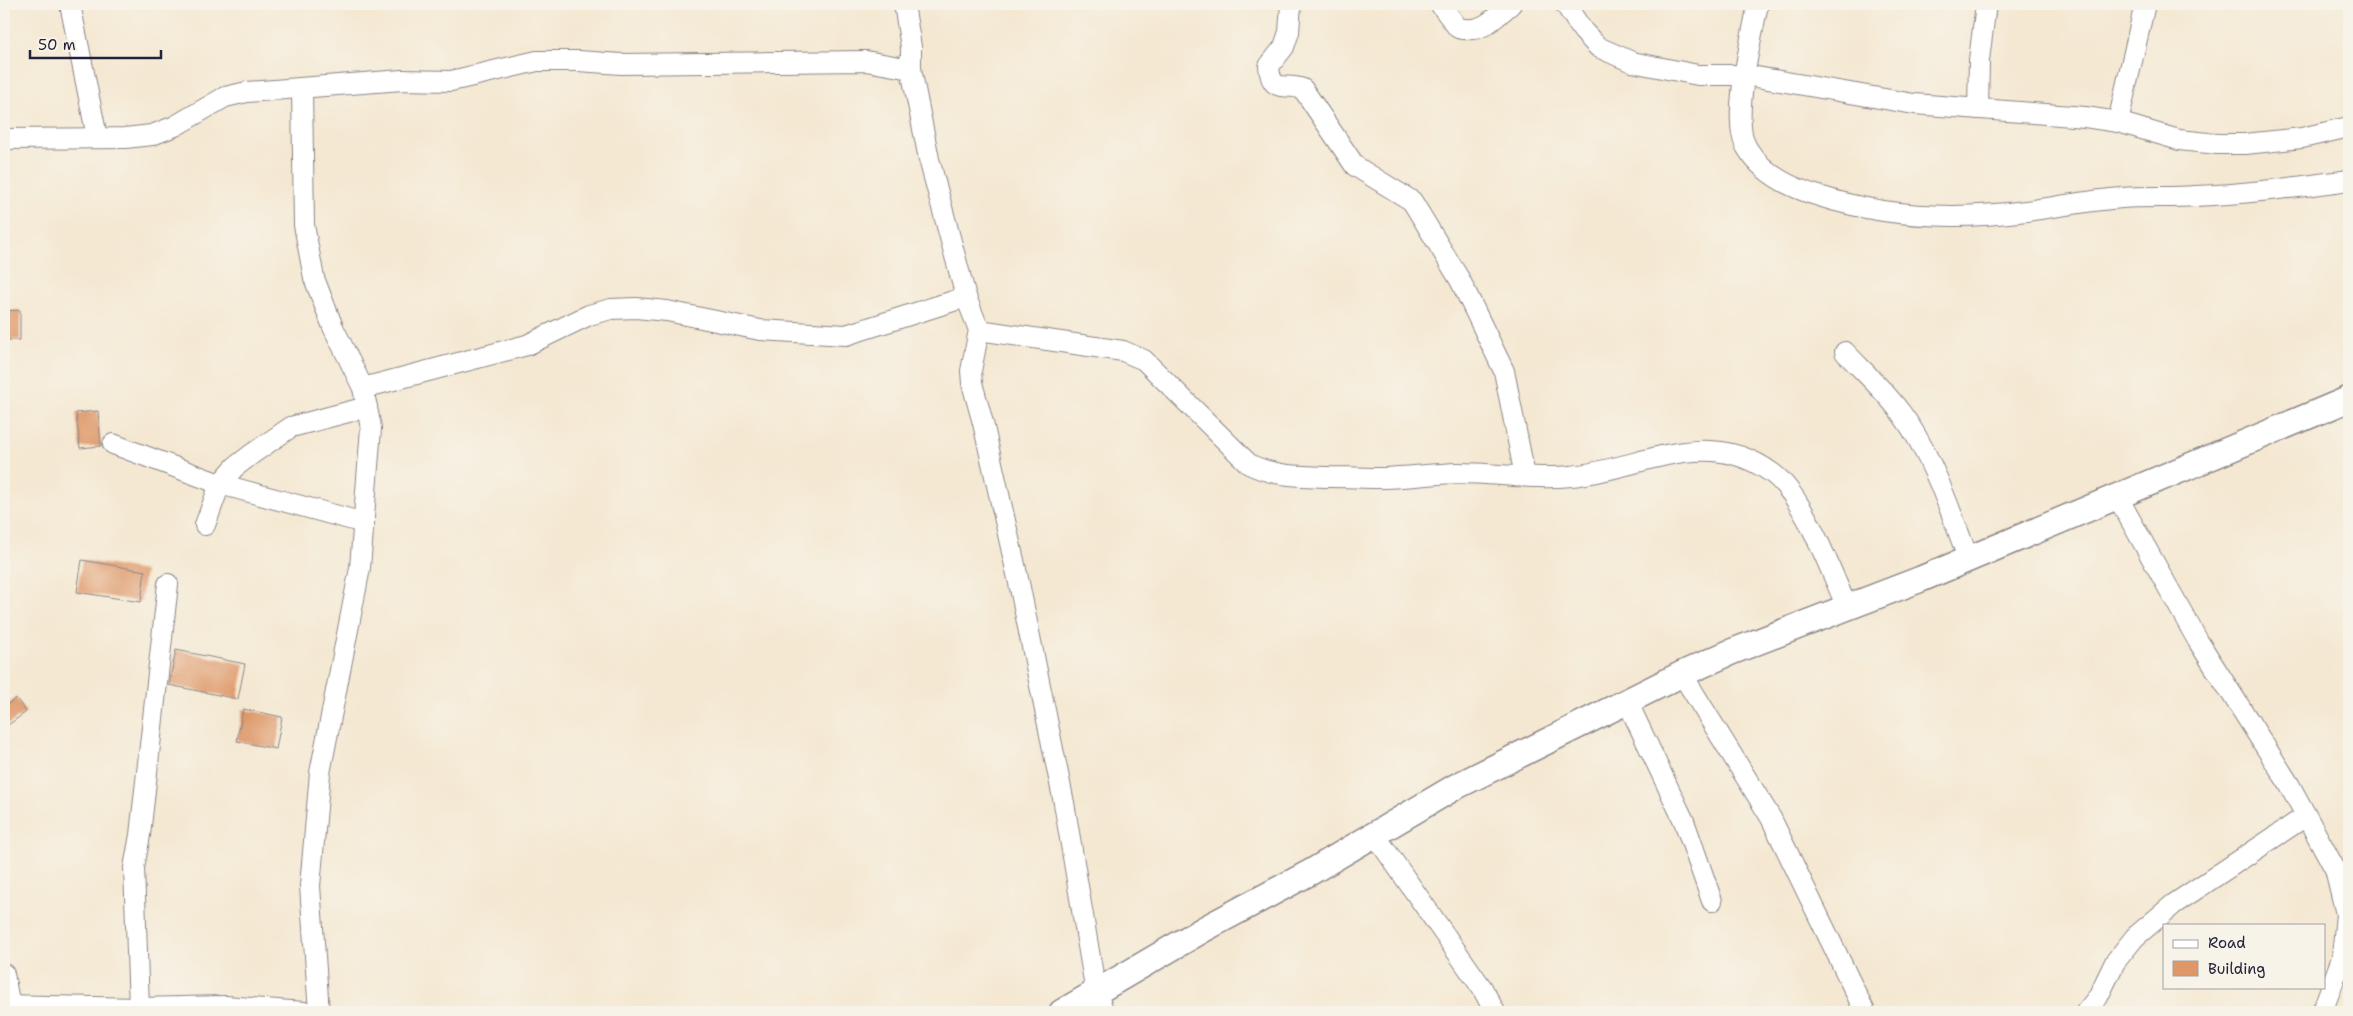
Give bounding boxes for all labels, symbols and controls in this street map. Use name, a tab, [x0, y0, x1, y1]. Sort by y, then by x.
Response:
scale bar	[30, 28, 161, 60]
text: 50 m	[38, 35, 76, 55]
legend	[2163, 924, 2326, 988]
text: Road	[2208, 933, 2246, 953]
text: Building	[2208, 959, 2265, 979]

